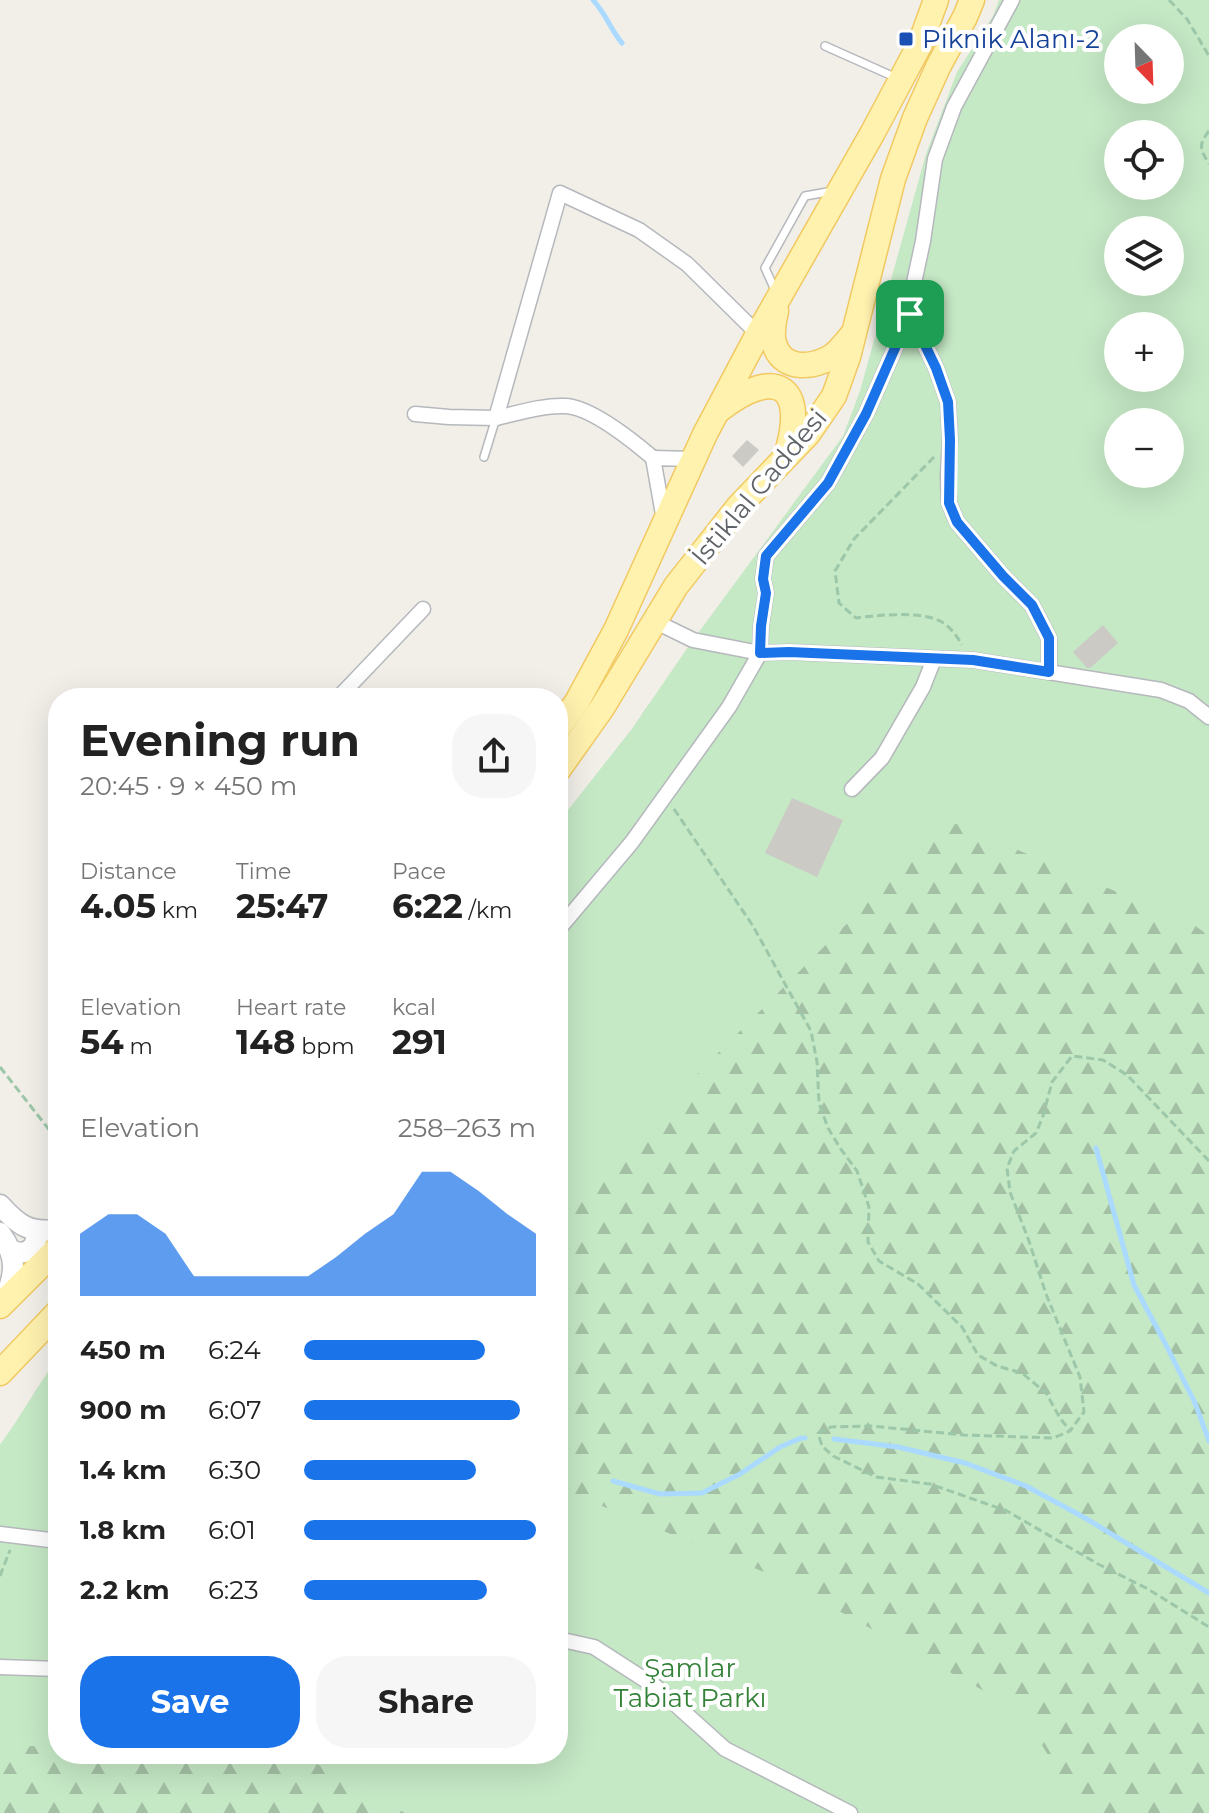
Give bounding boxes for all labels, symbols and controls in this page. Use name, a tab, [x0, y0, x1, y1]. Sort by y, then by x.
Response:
place label: Piknik Alanı-2	[922, 23, 1100, 55]
north arrow	[1104, 24, 1184, 104]
map controls	[1104, 24, 1184, 488]
marker: Piknik Alanı-2	[897, 30, 915, 48]
button: locate	[1104, 120, 1184, 200]
button: layers	[1104, 216, 1184, 296]
pin	[876, 280, 944, 348]
icon: arrive	[888, 292, 932, 336]
button: +	[1104, 312, 1184, 392]
street label: İstiklal Caddesi	[684, 402, 834, 572]
button: −	[1104, 408, 1184, 488]
text: Evening run	[80, 713, 360, 767]
button: share	[452, 714, 536, 798]
text: 20:45 · 9 × 450 m	[80, 770, 297, 802]
text: Distance	[80, 858, 177, 885]
text: Time	[236, 858, 291, 885]
text: Pace	[392, 858, 446, 885]
text: 4.05	[80, 885, 156, 927]
text: 25:47	[236, 885, 328, 927]
text: 6:22	[392, 885, 463, 927]
text: km	[156, 897, 198, 924]
text: /km	[463, 897, 512, 924]
text: Elevation	[80, 994, 182, 1021]
text: Heart rate	[236, 994, 346, 1021]
text: kcal	[392, 994, 436, 1021]
text: 54	[80, 1021, 124, 1063]
text: 148	[236, 1021, 296, 1063]
text: 291	[392, 1021, 447, 1063]
text: m	[124, 1033, 153, 1060]
text: bpm	[296, 1033, 355, 1060]
text: Elevation	[80, 1112, 200, 1144]
text: 258–263 m	[398, 1112, 536, 1144]
text: 450 m	[80, 1334, 166, 1366]
text: 6:24	[208, 1334, 261, 1366]
text: 900 m	[80, 1394, 167, 1426]
text: 6:07	[208, 1394, 262, 1426]
text: 1.4 km	[80, 1454, 166, 1486]
text: 6:30	[208, 1454, 261, 1486]
text: 1.8 km	[80, 1514, 166, 1546]
text: 6:01	[208, 1514, 256, 1546]
text: 2.2 km	[80, 1574, 170, 1606]
text: 6:23	[208, 1574, 259, 1606]
park label: Şamlar Tabiat Parkı	[613, 1652, 767, 1714]
button: Save	[80, 1656, 300, 1748]
button: Share	[316, 1656, 536, 1748]

